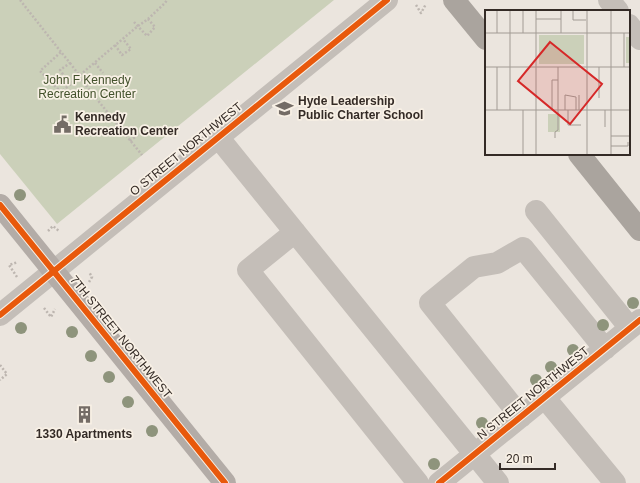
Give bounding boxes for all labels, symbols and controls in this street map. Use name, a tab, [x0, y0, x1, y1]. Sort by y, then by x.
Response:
inset map	[485, 10, 630, 155]
park label: John F Kennedy Recreation Center	[38, 73, 136, 101]
place label: Hyde Leadership Public Charter School	[298, 94, 423, 122]
school or university icon: Hyde Leadership Public Charter School	[275, 98, 295, 118]
street label: O STREET NORTHWEST	[127, 99, 245, 199]
place label: Kennedy Recreation Center	[75, 110, 179, 138]
public building icon: Kennedy Recreation Center	[52, 114, 72, 134]
street label: 7TH STREET NORTHWEST	[67, 273, 175, 402]
street label: N STREET NORTHWEST	[474, 343, 592, 442]
building icon: 1330 Apartments	[74, 405, 94, 425]
place label: 1330 Apartments	[36, 427, 132, 441]
scale bar	[500, 445, 555, 471]
text: 20 m	[506, 452, 533, 466]

